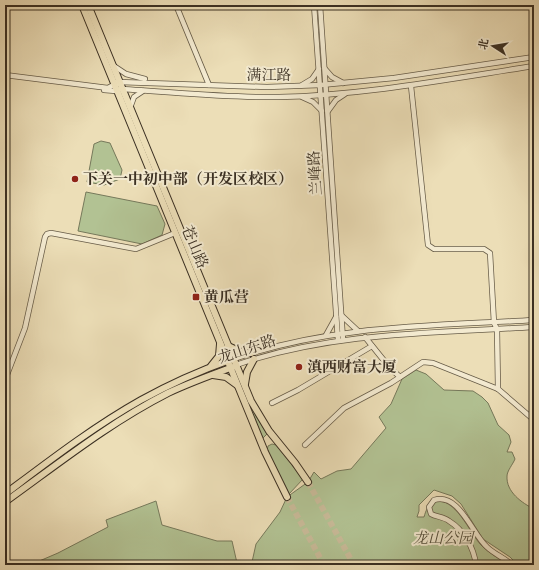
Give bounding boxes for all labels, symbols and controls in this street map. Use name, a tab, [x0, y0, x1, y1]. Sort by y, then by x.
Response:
north arrow	[473, 26, 513, 66]
text: 北	[476, 37, 491, 51]
street label: 满江路	[246, 66, 292, 84]
street label: 兰峰路	[304, 150, 326, 196]
place label: 下关一中初中部（开发区校区）	[83, 170, 293, 188]
marker: 下关一中初中部（开发区校区）	[70, 174, 80, 184]
street label: 苍山路	[178, 223, 212, 271]
place label: 黄瓜营	[204, 288, 249, 306]
marker: 黄瓜营	[191, 292, 201, 302]
street label: 龙山东路	[216, 331, 278, 367]
place label: 滇西财富大厦	[307, 358, 397, 376]
marker: 滇西财富大厦	[294, 362, 304, 372]
park label: 龙山公园	[413, 529, 475, 547]

